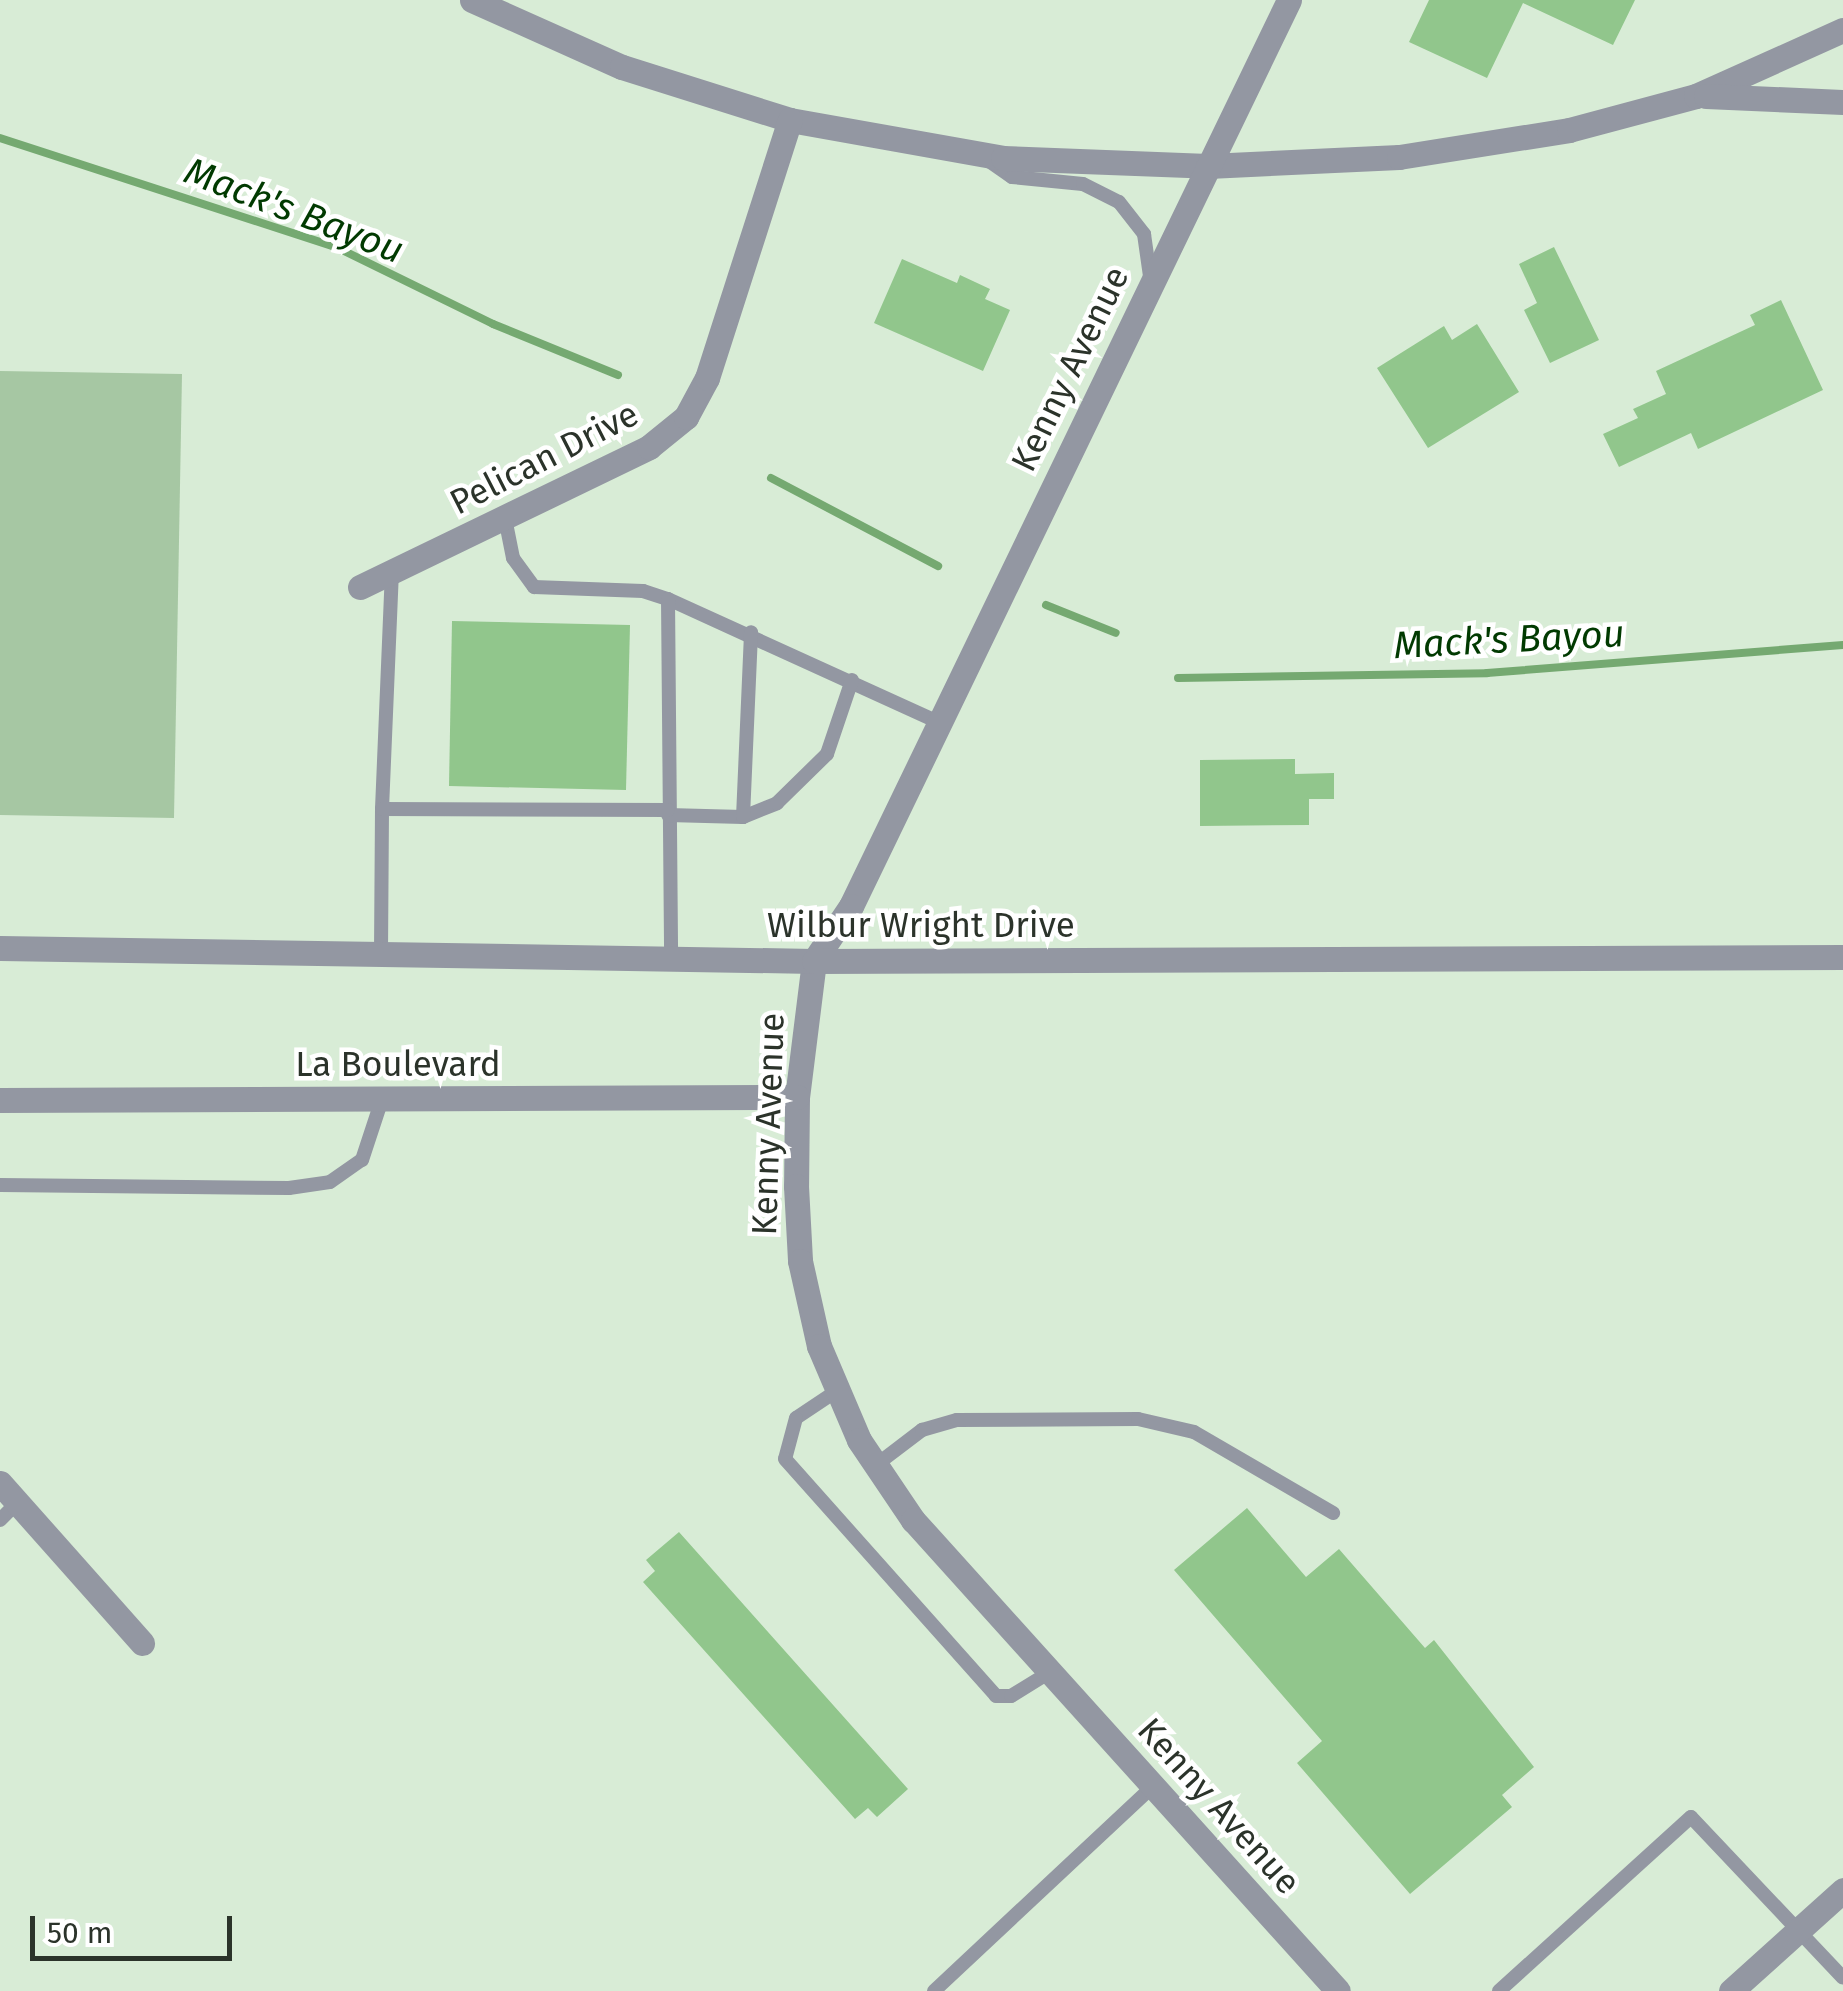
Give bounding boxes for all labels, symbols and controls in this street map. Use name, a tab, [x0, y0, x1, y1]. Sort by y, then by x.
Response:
water label: Mack's Bayou	[178, 148, 410, 274]
street label: Kenny Avenue	[1002, 260, 1138, 478]
street label: Pelican Drive	[443, 393, 645, 523]
water label: Mack's Bayou	[1392, 611, 1626, 669]
street label: Wilbur Wright Drive	[767, 904, 1075, 946]
street label: Kenny Avenue	[743, 1012, 793, 1236]
street label: La Boulevard	[295, 1043, 501, 1085]
street label: Kenny Avenue	[1129, 1709, 1309, 1903]
scale bar	[35, 1896, 238, 1958]
text: 50 m	[47, 1915, 112, 1951]

